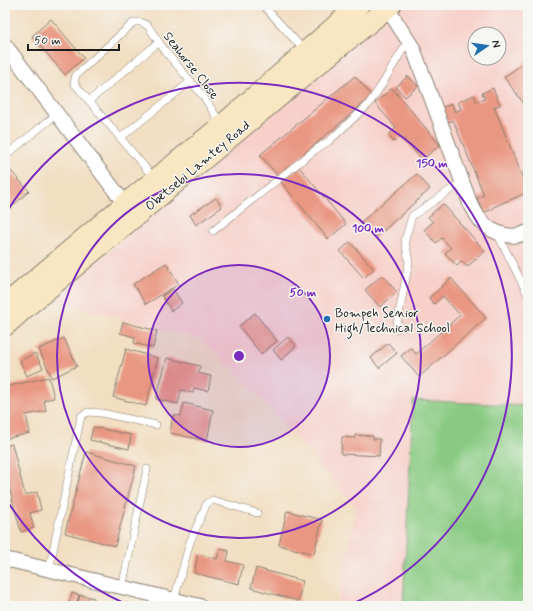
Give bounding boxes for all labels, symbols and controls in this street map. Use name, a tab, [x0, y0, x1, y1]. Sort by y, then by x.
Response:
scale bar	[28, 26, 119, 52]
north arrow	[467, 26, 507, 66]
street label: Seahorse Close	[159, 29, 223, 103]
text: 50 m	[34, 33, 61, 49]
text: N	[488, 39, 503, 49]
street label: Obetsebi Lamtey Road	[142, 117, 254, 215]
text: 150 m	[416, 156, 448, 172]
text: 100 m	[352, 221, 385, 237]
text: 50 m	[290, 285, 317, 301]
place label: Bompeh Senior High/Technical School	[335, 305, 450, 339]
marker: Bompeh Senior High/Technical School	[322, 314, 332, 324]
centre of rings	[232, 349, 246, 363]

